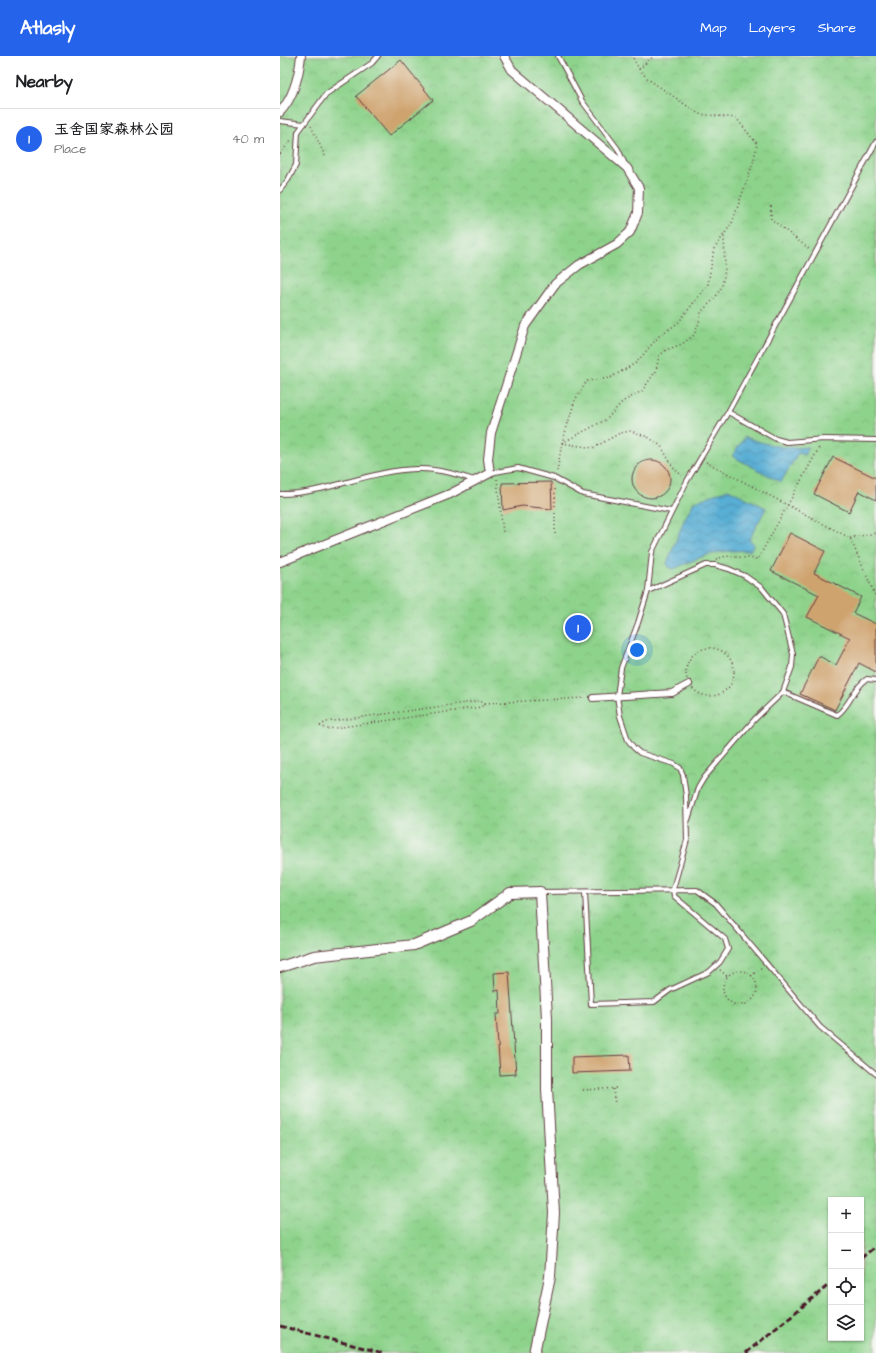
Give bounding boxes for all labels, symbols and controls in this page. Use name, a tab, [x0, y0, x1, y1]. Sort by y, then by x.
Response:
text: Atlasly	[20, 15, 75, 42]
text: Map	[700, 18, 727, 38]
text: Layers	[749, 18, 796, 38]
text: Share	[818, 18, 856, 38]
text: Nearby	[16, 70, 73, 94]
text: 玉舍国家森林公园	[54, 119, 174, 140]
text: 1	[28, 130, 30, 148]
text: 40 m	[232, 130, 264, 148]
text: Place	[54, 140, 86, 158]
pin: 1	[565, 613, 591, 643]
your location	[627, 640, 647, 660]
map controls	[828, 1197, 864, 1341]
button: +	[828, 1197, 864, 1233]
button: −	[828, 1233, 864, 1269]
button: locate	[828, 1269, 864, 1305]
button: layers	[828, 1305, 864, 1341]

